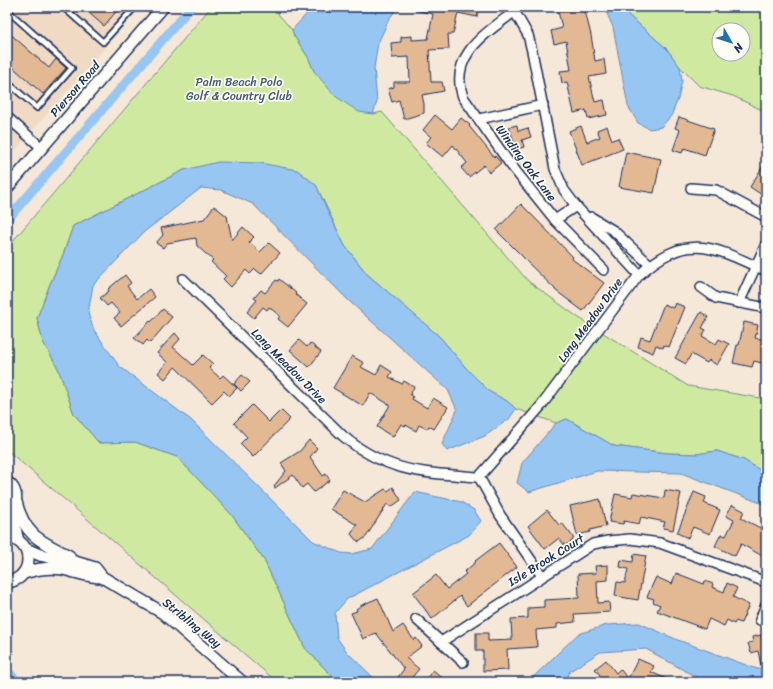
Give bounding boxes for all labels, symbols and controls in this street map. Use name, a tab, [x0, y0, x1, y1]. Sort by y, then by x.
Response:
north arrow	[711, 22, 751, 62]
text: N	[728, 38, 749, 57]
street label: Pierson Road	[44, 55, 107, 122]
park label: Palm Beach Polo Golf & Country Club	[186, 71, 292, 107]
street label: Winding Oak Lane	[490, 120, 562, 206]
street label: Long Meadow Drive	[552, 273, 629, 367]
street label: Long Meadow Drive	[246, 323, 332, 409]
street label: Isle Brook Court	[503, 527, 590, 593]
street label: Stribling Way	[157, 592, 227, 654]

